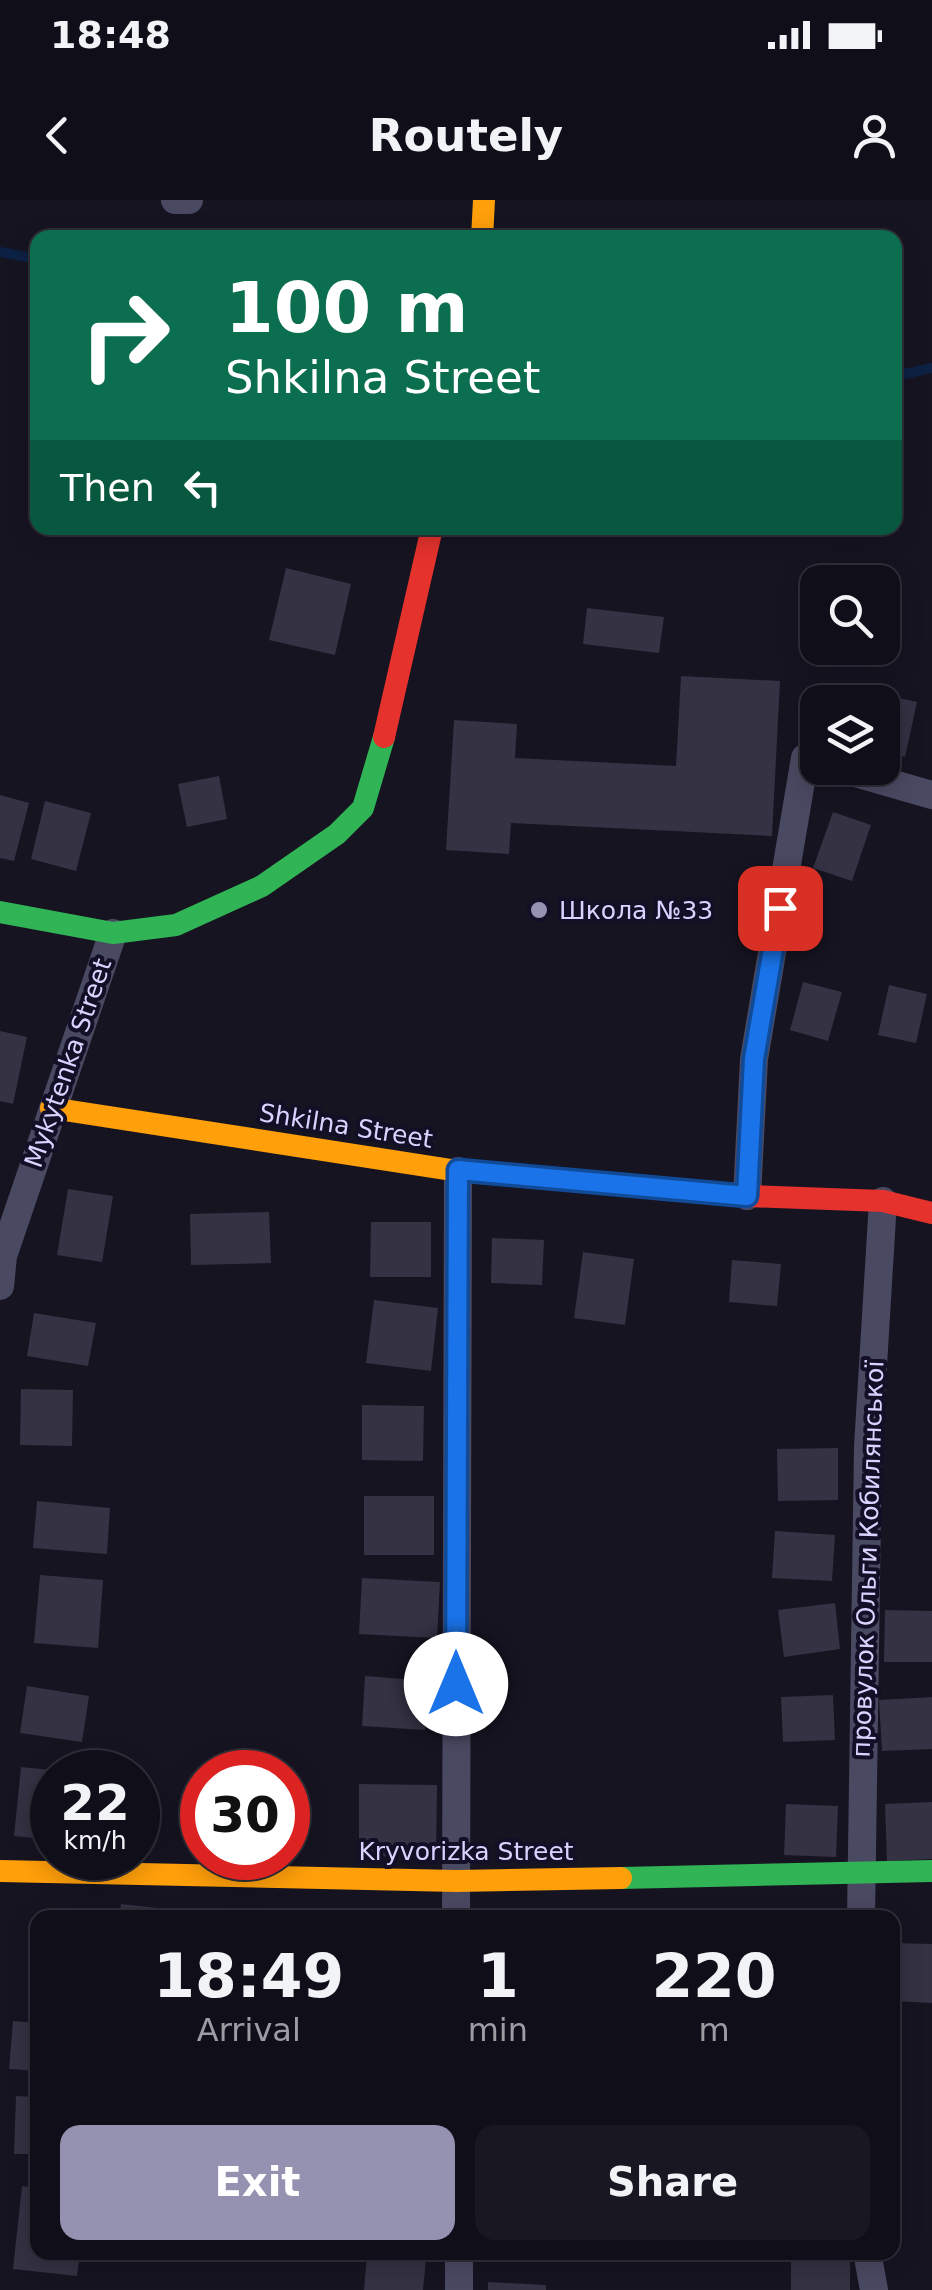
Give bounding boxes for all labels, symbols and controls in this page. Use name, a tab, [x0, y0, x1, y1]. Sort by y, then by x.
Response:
text: 18:48	[50, 13, 171, 57]
icon: back	[30, 108, 85, 163]
icon: person	[847, 108, 902, 163]
text: Routely	[369, 109, 563, 162]
text: 100 m	[225, 267, 468, 349]
icon: right	[60, 270, 190, 400]
text: Shkilna Street	[225, 351, 540, 404]
icon: left	[175, 460, 230, 515]
text: Then	[60, 466, 155, 510]
map controls	[800, 565, 900, 785]
button: search	[800, 565, 900, 665]
button: layers	[800, 685, 900, 785]
pin	[738, 866, 823, 951]
icon: arrive	[753, 881, 808, 936]
place label: Школа №33	[559, 896, 713, 925]
marker: Школа №33	[528, 899, 550, 921]
street label: Mykytenka Street	[19, 955, 117, 1171]
street label: Shkilna Street	[257, 1098, 435, 1154]
street label: провулок Ольги Кобилянської	[847, 1359, 889, 1758]
position arrow	[404, 1632, 508, 1736]
speed limit sign: 30	[180, 1750, 310, 1880]
text: 22	[60, 1774, 130, 1832]
text: km/h	[63, 1826, 127, 1855]
street label: Kryvorizka Street	[358, 1837, 574, 1866]
text: 18:49	[153, 1941, 344, 2011]
text: 1	[477, 1941, 519, 2011]
text: 220	[651, 1941, 777, 2011]
text: Arrival	[197, 2011, 301, 2049]
text: min	[468, 2011, 528, 2049]
text: m	[698, 2011, 730, 2049]
button: Exit	[60, 2125, 455, 2240]
button: Share	[475, 2125, 870, 2240]

